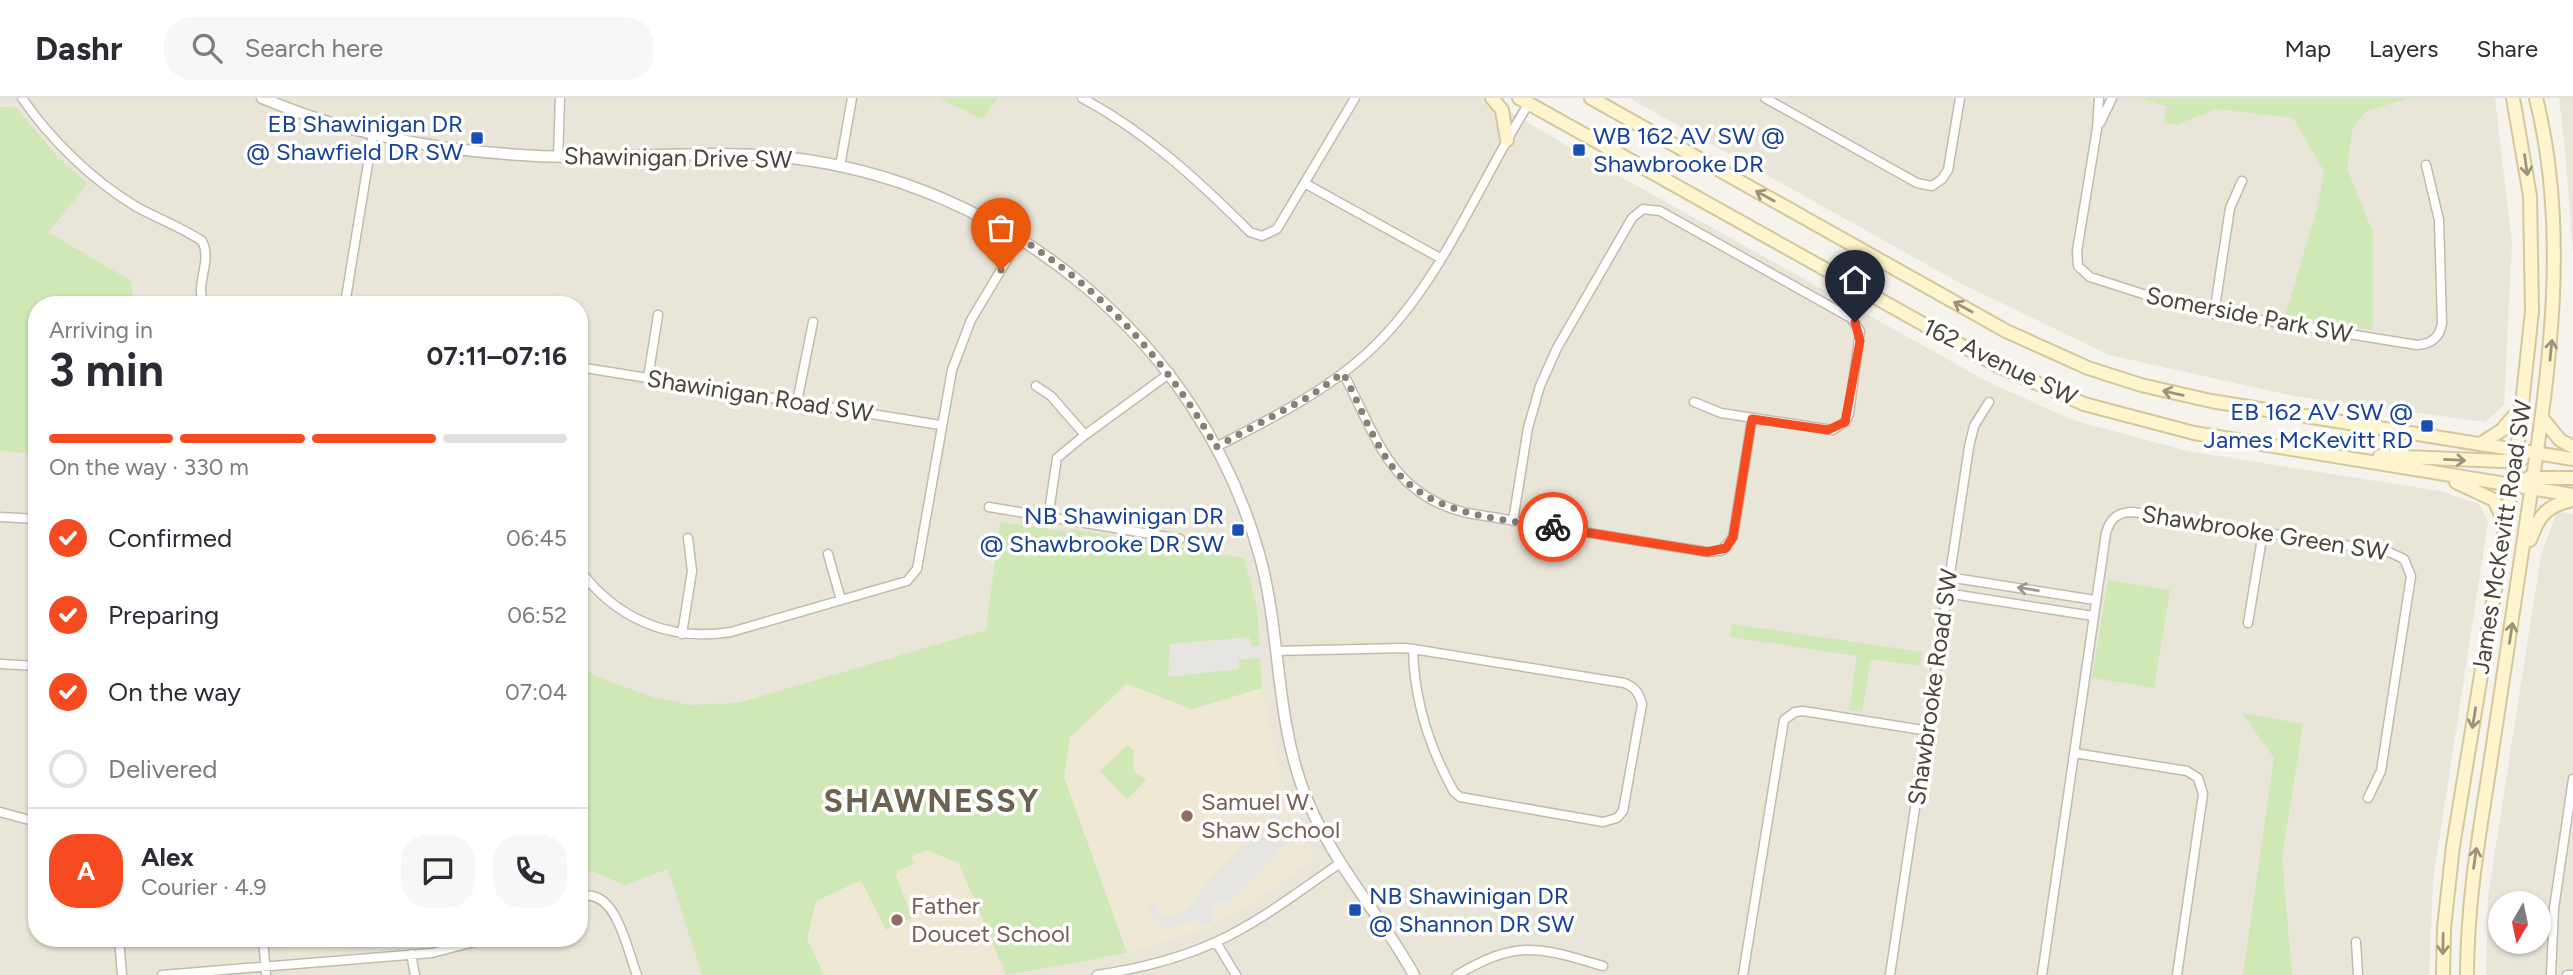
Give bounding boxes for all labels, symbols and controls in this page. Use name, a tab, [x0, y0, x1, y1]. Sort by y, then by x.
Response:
search box	[164, 17, 654, 80]
text: Dashr	[35, 29, 122, 68]
icon: search	[188, 29, 226, 67]
text: Search here	[244, 32, 383, 64]
text: Map	[2284, 34, 2331, 63]
text: Layers	[2369, 34, 2438, 63]
text: Share	[2476, 34, 2538, 63]
place label: EB Shawinigan DR @ Shawfield DR SW	[246, 109, 463, 166]
place label: WB 162 AV SW @ Shawbrooke DR	[1593, 121, 1785, 178]
marker: EB Shawinigan DR @ Shawfield DR SW	[469, 130, 485, 146]
street label: Shawinigan Drive SW	[564, 141, 792, 174]
marker: WB 162 AV SW @ Shawbrooke DR	[1571, 142, 1587, 158]
one-way arrow	[2519, 153, 2532, 176]
one-way arrow	[1755, 189, 1775, 203]
pin	[971, 198, 1031, 270]
icon: bag	[982, 209, 1020, 247]
pin	[1825, 250, 1885, 322]
icon: home	[1836, 261, 1874, 299]
street label: Somerside Park SW	[2144, 280, 2355, 349]
one-way arrow	[1954, 300, 1974, 314]
street label: 162 Avenue SW	[1918, 312, 2082, 411]
text: Arriving in	[49, 316, 153, 344]
text: 07:11–07:16	[426, 340, 567, 372]
one-way arrow	[2544, 340, 2557, 362]
text: 3 min	[49, 342, 164, 398]
street label: Shawinigan Road SW	[645, 363, 875, 428]
one-way arrow	[2162, 386, 2185, 400]
place label: EB 162 AV SW @ James McKevitt RD	[2204, 397, 2413, 454]
street label: James McKevitt Road SW	[2466, 398, 2537, 676]
marker: EB 162 AV SW @ James McKevitt RD	[2419, 418, 2435, 434]
text: On the way · 330 m	[49, 453, 249, 481]
one-way arrow	[2443, 453, 2466, 466]
courier	[1518, 492, 1588, 562]
street label: Shawbrooke Green SW	[2140, 499, 2390, 566]
place label: NB Shawinigan DR @ Shawbrooke DR SW	[980, 501, 1224, 558]
icon: bike	[1534, 508, 1572, 546]
icon: check	[49, 519, 87, 557]
text: Confirmed	[108, 522, 232, 554]
marker: NB Shawinigan DR @ Shawbrooke DR SW	[1230, 522, 1246, 538]
text: 06:45	[506, 524, 567, 552]
street label: Shawbrooke Road SW	[1902, 567, 1963, 807]
one-way arrow	[2017, 582, 2040, 595]
icon: check	[49, 596, 87, 634]
text: Preparing	[108, 599, 219, 631]
text: 06:52	[507, 601, 567, 629]
one-way arrow	[2505, 623, 2518, 645]
icon: check	[49, 673, 87, 711]
text: On the way	[108, 676, 241, 708]
text: 07:04	[505, 678, 567, 706]
one-way arrow	[2467, 706, 2480, 729]
text: Delivered	[108, 753, 217, 785]
district label: SHAWNESSY	[824, 782, 1040, 820]
place label: Samuel W. Shaw School	[1201, 787, 1340, 844]
marker: Samuel W. Shaw School	[1179, 808, 1195, 824]
button: chat	[401, 834, 475, 908]
button: phone	[493, 834, 567, 908]
text: Alex	[141, 841, 194, 873]
one-way arrow	[2469, 847, 2482, 870]
text: A	[77, 855, 95, 887]
text: Courier · 4.9	[141, 873, 267, 901]
place label: NB Shawinigan DR @ Shannon DR SW	[1369, 881, 1574, 938]
place label: Father Doucet School	[911, 891, 1070, 948]
north arrow	[2488, 891, 2552, 954]
map controls	[2488, 891, 2551, 954]
marker: NB Shawinigan DR @ Shannon DR SW	[1347, 902, 1363, 918]
marker: Father Doucet School	[889, 912, 905, 928]
one-way arrow	[2437, 932, 2450, 955]

